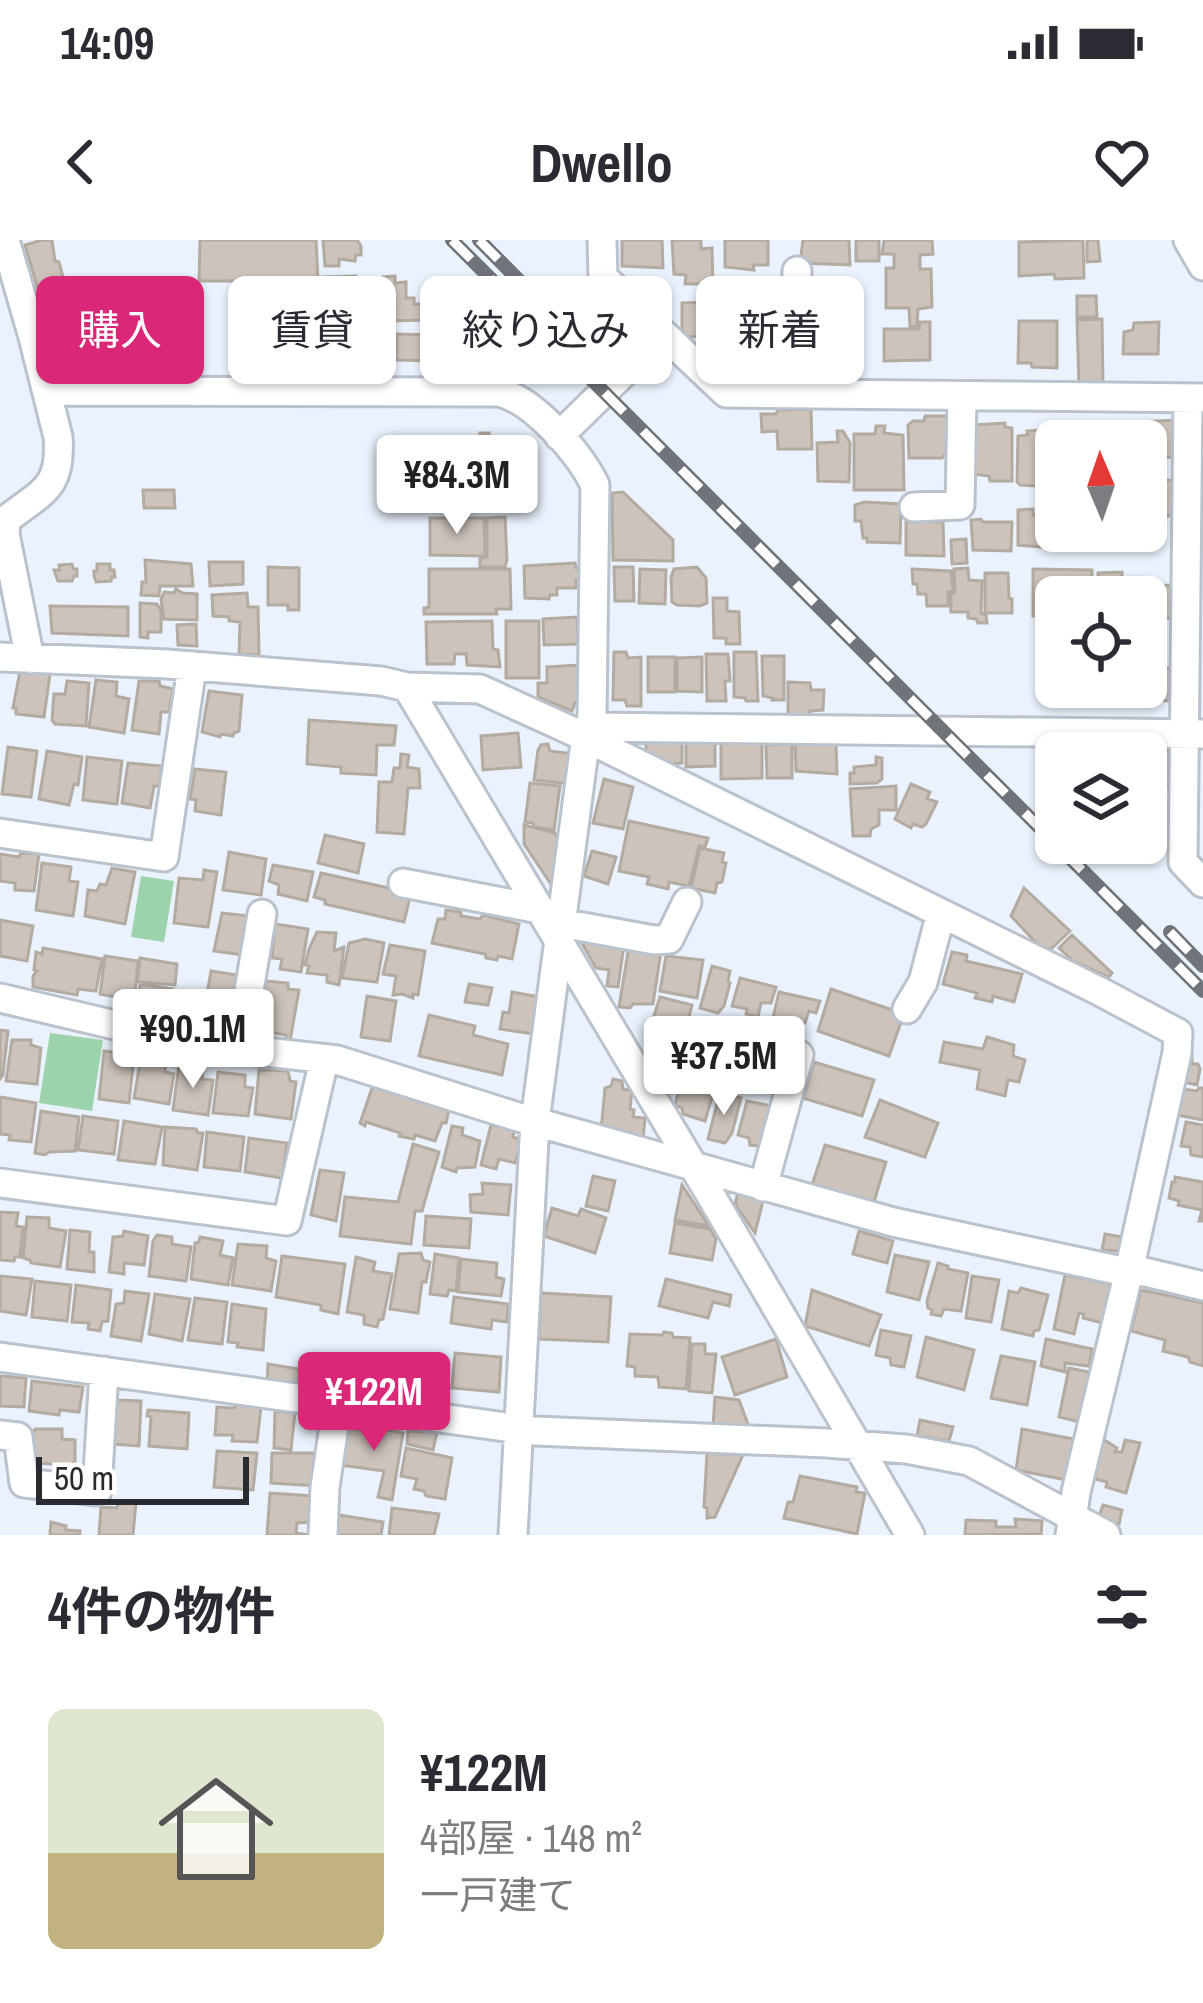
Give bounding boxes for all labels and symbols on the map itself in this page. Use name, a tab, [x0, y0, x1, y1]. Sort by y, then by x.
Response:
north arrow	[1035, 420, 1167, 552]
pin: ¥84.3M	[359, 435, 555, 537]
pin: ¥90.1M	[95, 989, 291, 1091]
pin: ¥37.5M	[626, 1016, 822, 1118]
pin: ¥122M	[290, 1352, 458, 1454]
scale bar	[36, 1451, 249, 1504]

